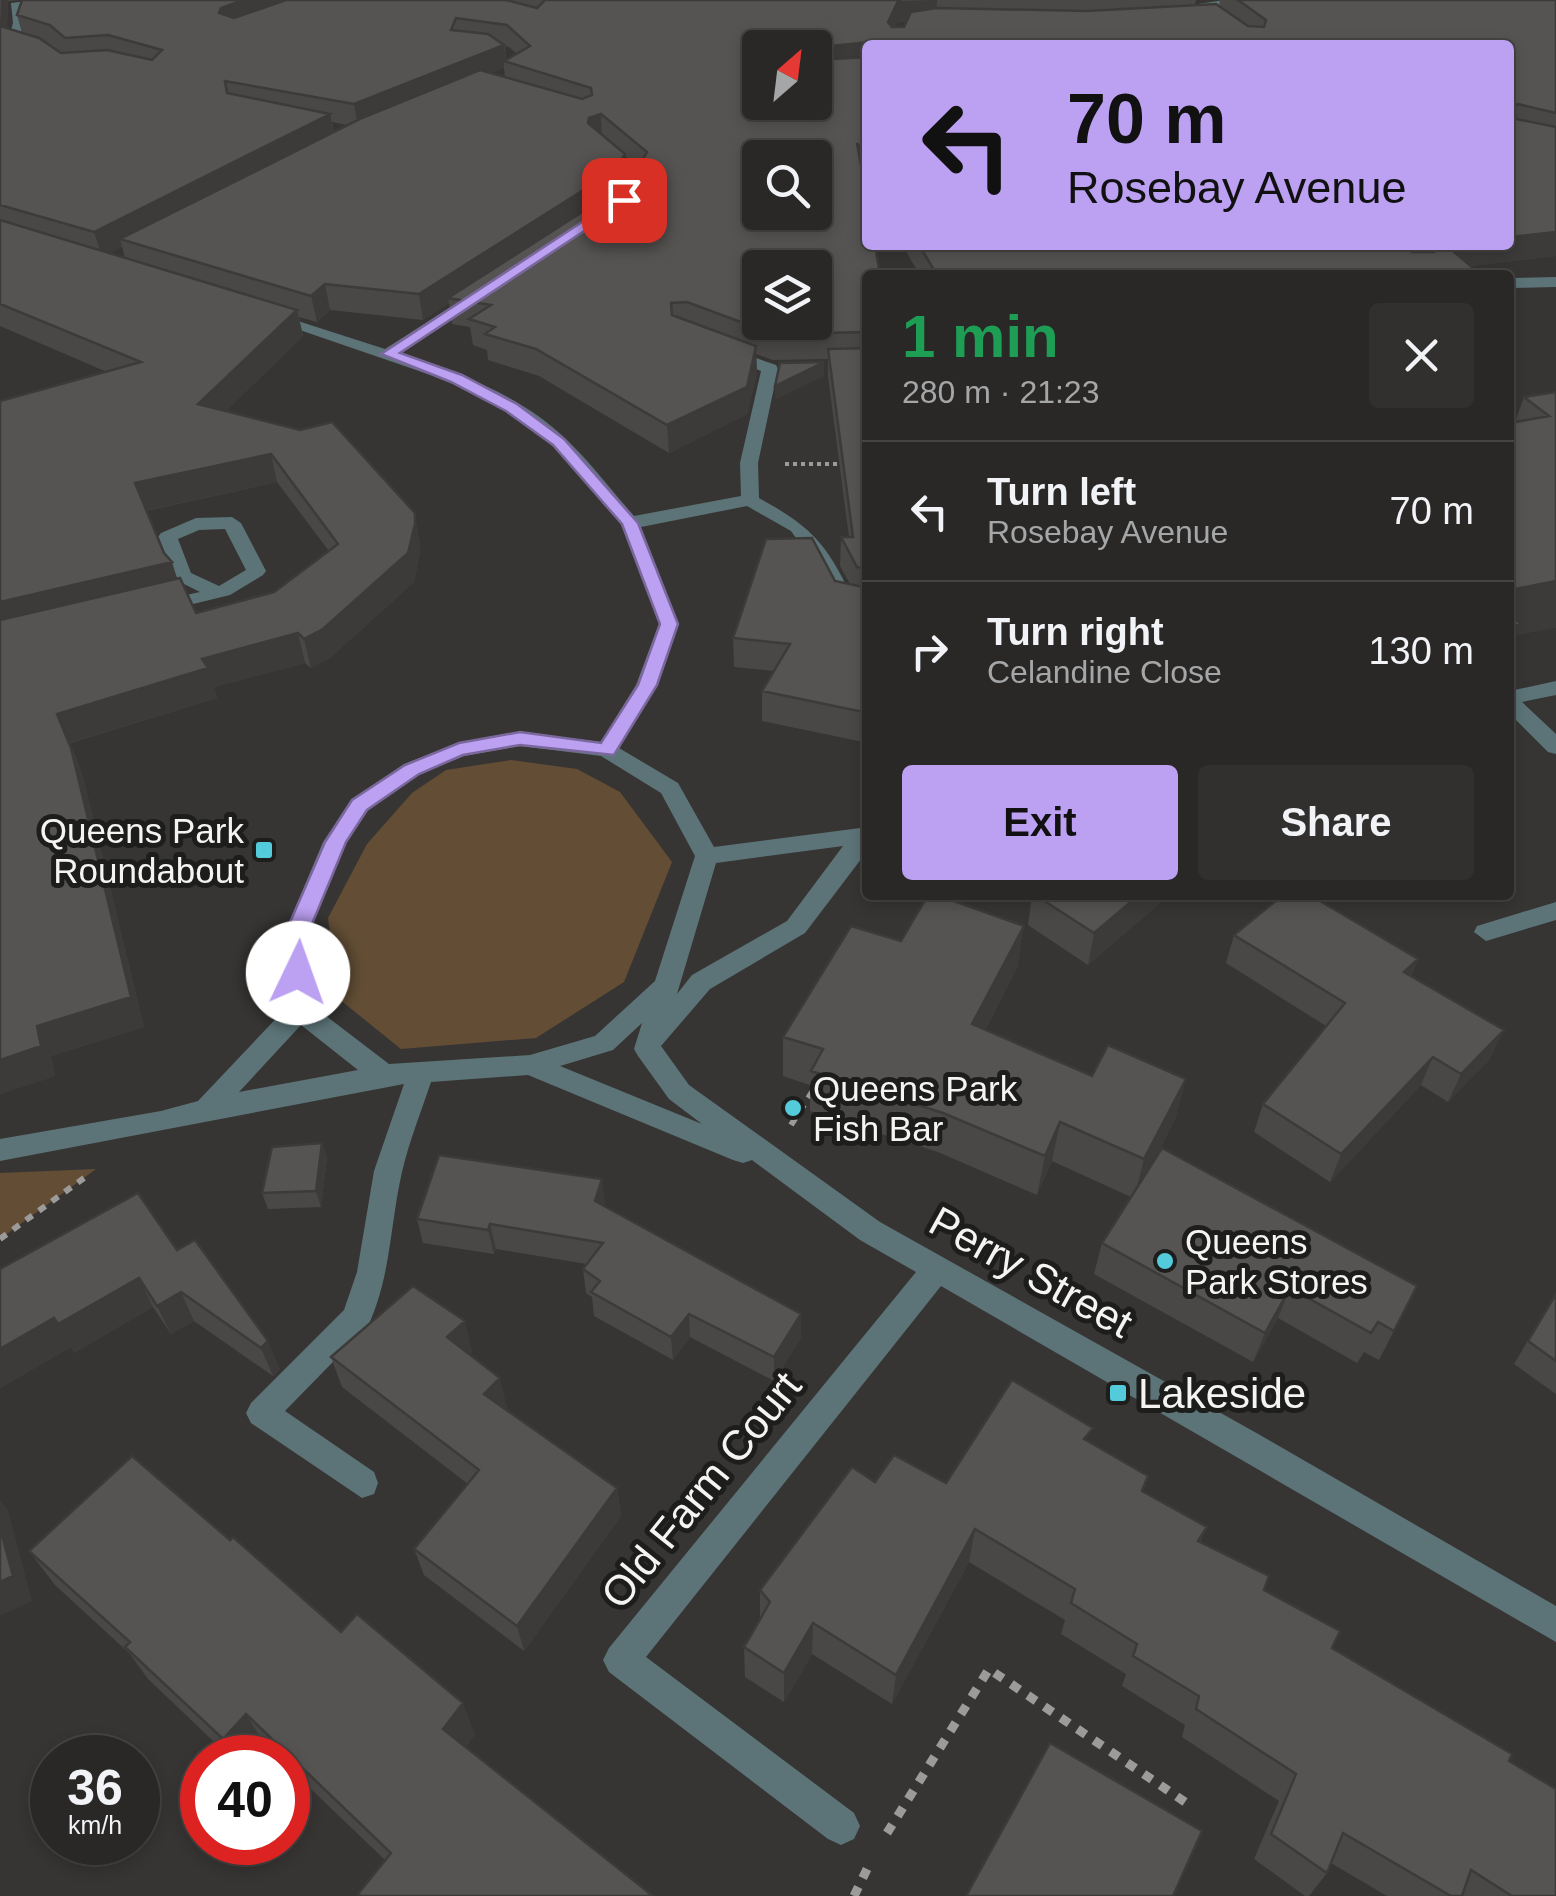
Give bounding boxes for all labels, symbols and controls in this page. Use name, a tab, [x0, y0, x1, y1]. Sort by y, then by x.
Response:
north arrow	[742, 30, 832, 120]
map controls	[742, 30, 832, 340]
icon: left	[902, 80, 1032, 210]
text: 70 m	[1067, 80, 1227, 158]
button: search	[742, 140, 832, 230]
pin	[582, 158, 667, 243]
text: Rosebay Avenue	[1067, 162, 1406, 213]
icon: arrive	[597, 173, 652, 228]
button: layers	[742, 250, 832, 340]
text: 1 min	[902, 303, 1059, 370]
button: close	[1369, 303, 1474, 408]
text: 280 m · 21:23	[902, 374, 1099, 410]
text: Turn left	[987, 471, 1136, 513]
icon: left	[902, 484, 957, 539]
text: 70 m	[1390, 490, 1474, 532]
text: Rosebay Avenue	[987, 514, 1228, 550]
text: Turn right	[987, 611, 1164, 653]
icon: right	[902, 624, 957, 679]
text: 130 m	[1368, 630, 1474, 672]
text: Celandine Close	[987, 654, 1222, 690]
button: Exit	[902, 765, 1178, 880]
button: Share	[1198, 765, 1474, 880]
place label: Queens Park Roundabout	[40, 811, 244, 890]
marker: Queens Park Roundabout	[253, 839, 275, 861]
position arrow	[246, 921, 350, 1025]
place label: Queens Park Fish Bar	[813, 1069, 1018, 1148]
marker: Queens Park Fish Bar	[782, 1097, 804, 1119]
street label: Perry Street	[922, 1197, 1141, 1347]
place label: Queens Park Stores	[1185, 1222, 1368, 1301]
marker: Queens Park Stores	[1154, 1250, 1176, 1272]
street label: Old Farm Court	[592, 1363, 811, 1617]
place label: Lakeside	[1138, 1370, 1306, 1417]
marker: Lakeside	[1107, 1382, 1129, 1404]
speed limit sign: 40	[180, 1735, 310, 1865]
text: 36	[67, 1760, 123, 1816]
text: km/h	[68, 1811, 122, 1839]

